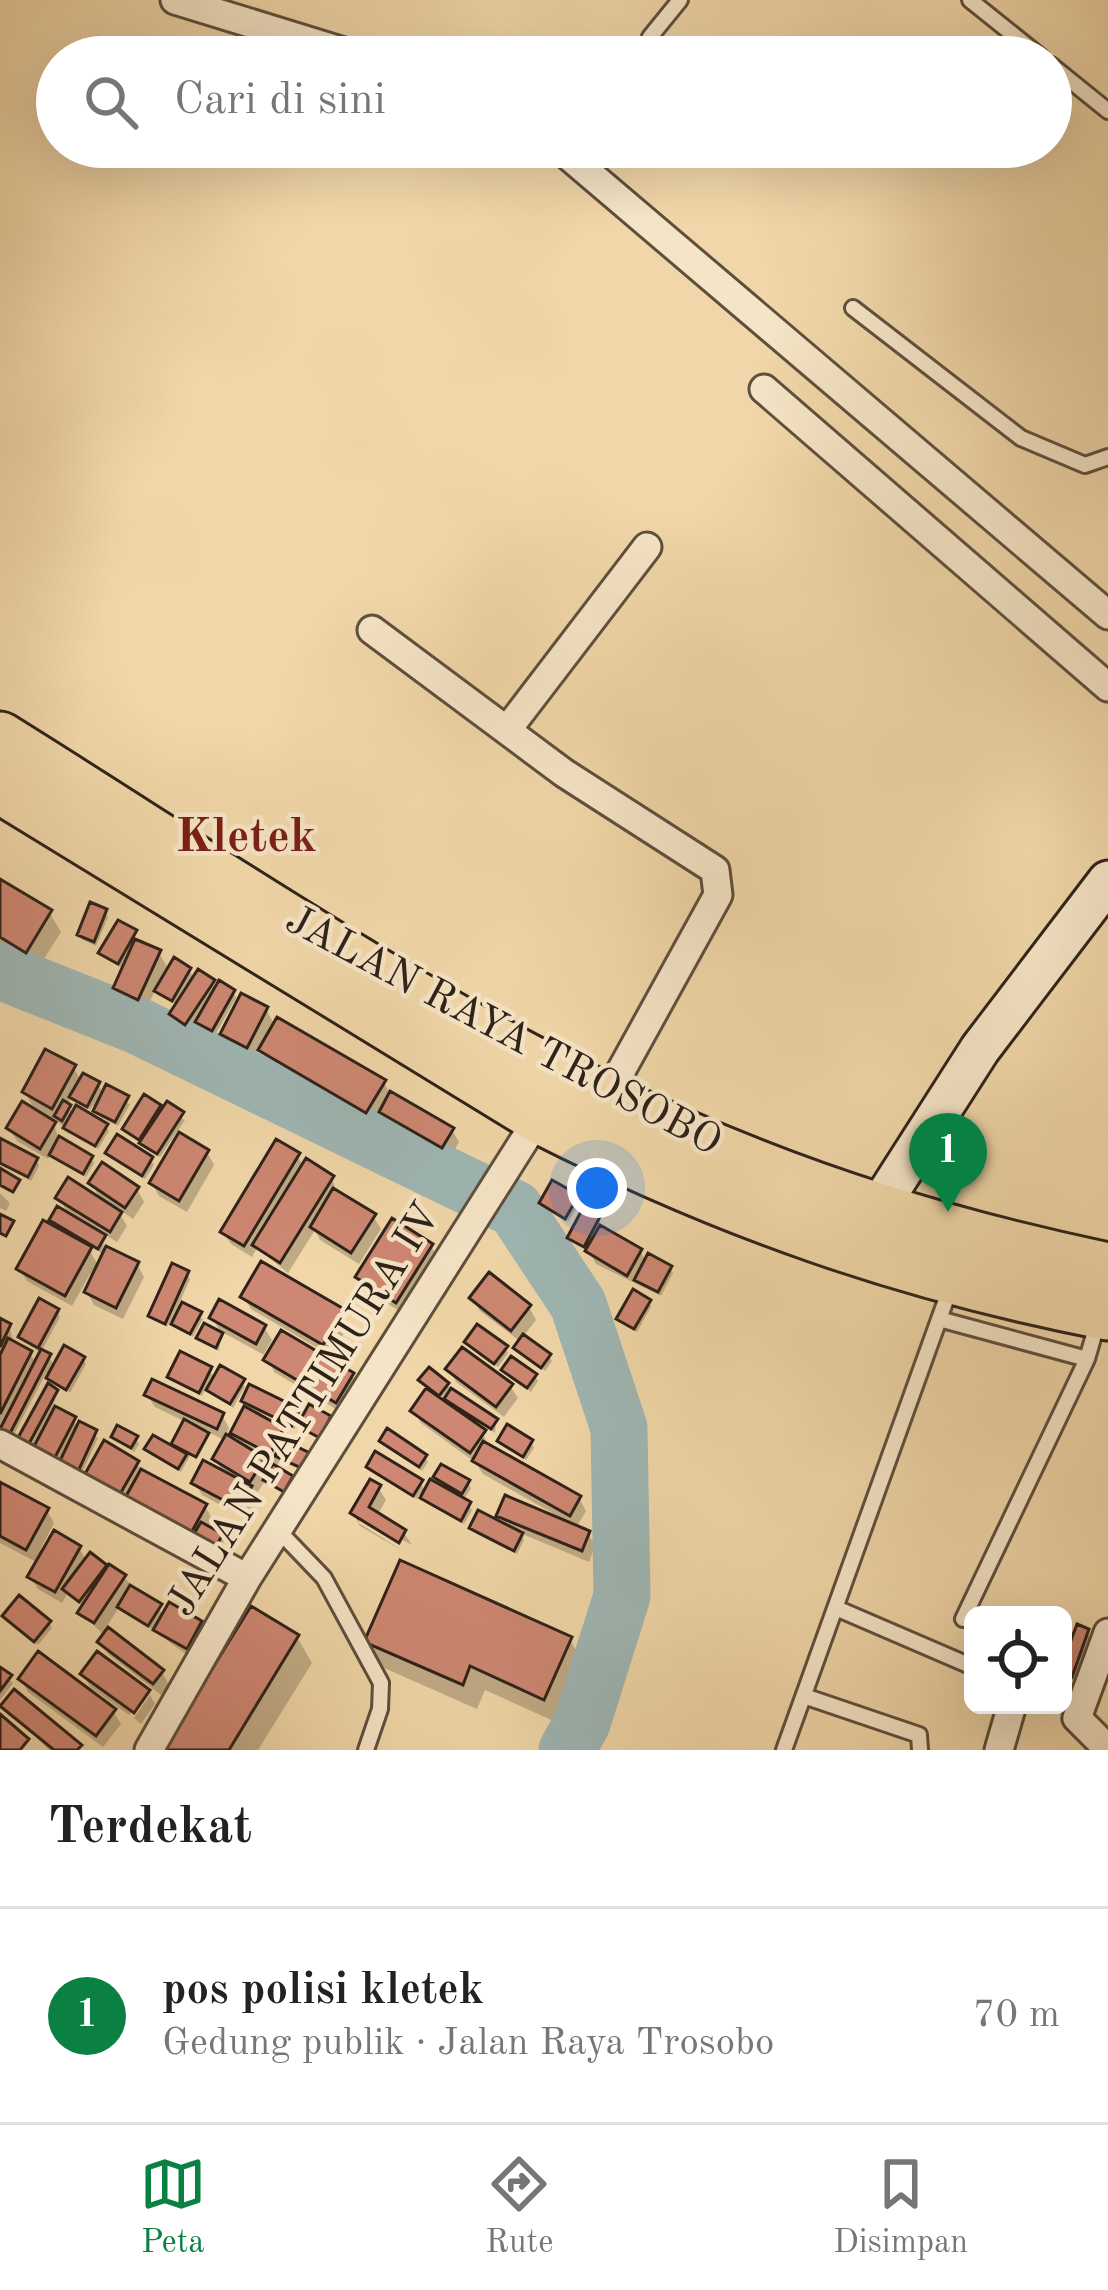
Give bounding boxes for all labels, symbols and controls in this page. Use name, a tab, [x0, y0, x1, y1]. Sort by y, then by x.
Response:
search box	[36, 36, 1072, 168]
icon: search	[78, 69, 144, 135]
text: Cari di sini	[174, 79, 386, 124]
district label: Kletek	[175, 814, 317, 862]
street label: JALAN RAYA TROSOBO	[278, 899, 728, 1165]
pin: 1	[909, 1113, 987, 1212]
your location	[567, 1158, 627, 1218]
street label: JALAN PATTIMURA IV	[161, 1196, 449, 1624]
map controls	[964, 1606, 1072, 1714]
button: locate	[964, 1606, 1072, 1714]
text: Terdekat	[48, 1803, 252, 1854]
text: pos polisi kletek	[162, 1969, 484, 2014]
text: 1	[76, 1996, 98, 2035]
text: 70 m	[973, 1996, 1060, 2035]
text: Gedung publik · Jalan Raya Trosobo	[162, 2024, 774, 2063]
tab: Peta	[140, 2151, 206, 2264]
tab: Rute	[485, 2151, 553, 2264]
tab: Disimpan	[833, 2151, 968, 2264]

